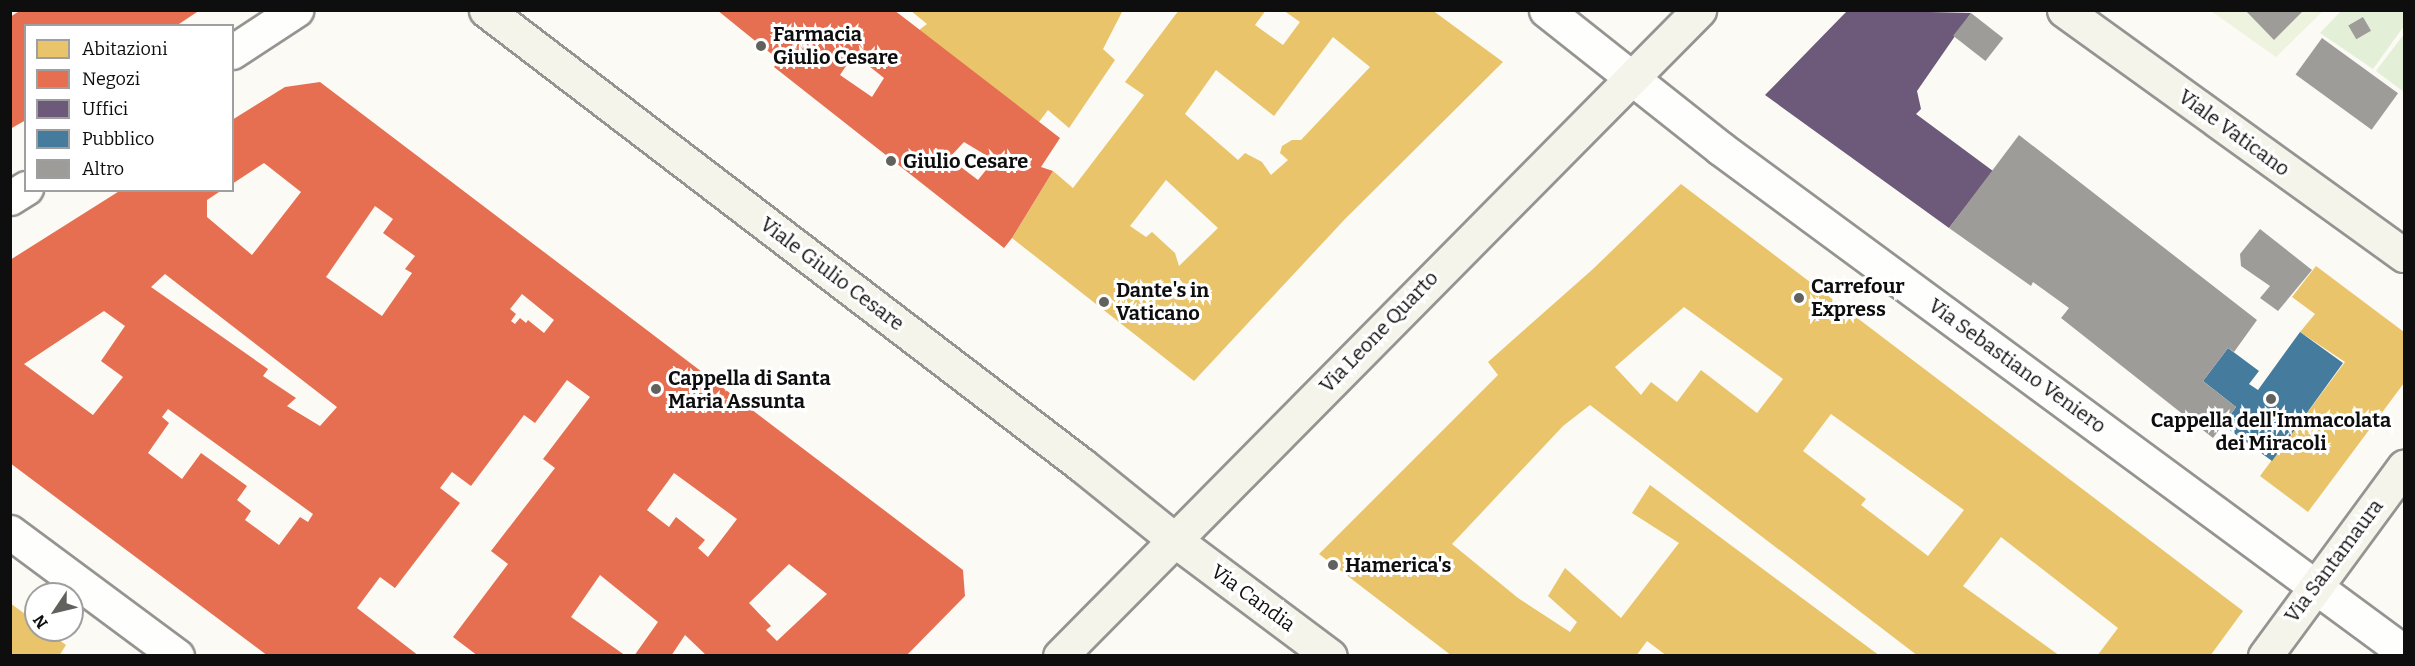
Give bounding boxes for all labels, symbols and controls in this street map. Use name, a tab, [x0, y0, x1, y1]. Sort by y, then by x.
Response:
place label: Farmacia Giulio Cesare	[773, 22, 898, 69]
legend	[24, 24, 234, 192]
text: Abitazioni	[82, 38, 168, 60]
marker: Farmacia Giulio Cesare	[754, 39, 768, 53]
text: Negozi	[82, 68, 140, 90]
street label: Viale Vaticano	[2174, 85, 2294, 181]
text: Uffici	[82, 98, 128, 120]
text: Pubblico	[82, 128, 154, 150]
place label: Giulio Cesare	[903, 149, 1028, 173]
marker: Giulio Cesare	[884, 154, 898, 168]
text: Altro	[82, 158, 124, 180]
street label: Viale Giulio Cesare	[755, 212, 909, 336]
street label: Via Leone Quarto	[1315, 266, 1443, 398]
place label: Carrefour Express	[1811, 274, 1905, 321]
place label: Dante's in Vaticano	[1116, 278, 1209, 325]
marker: Carrefour Express	[1792, 291, 1806, 305]
street label: Via Sebastiano Veniero	[1924, 294, 2110, 438]
marker: Dante's in Vaticano	[1097, 295, 1111, 309]
place label: Cappella di Santa Maria Assunta	[668, 366, 831, 413]
marker: Cappella di Santa Maria Assunta	[649, 382, 663, 396]
marker: Cappella dell'Immacolata dei Miracoli	[2264, 392, 2278, 406]
place label: Cappella dell'Immacolata dei Miracoli	[2151, 408, 2391, 455]
street label: Via Santamaura	[2280, 495, 2388, 627]
place label: Hamerica's	[1345, 553, 1451, 577]
marker: Hamerica's	[1326, 558, 1340, 572]
street label: Via Candia	[1206, 559, 1300, 637]
north arrow	[24, 582, 84, 642]
text: N	[29, 611, 52, 632]

